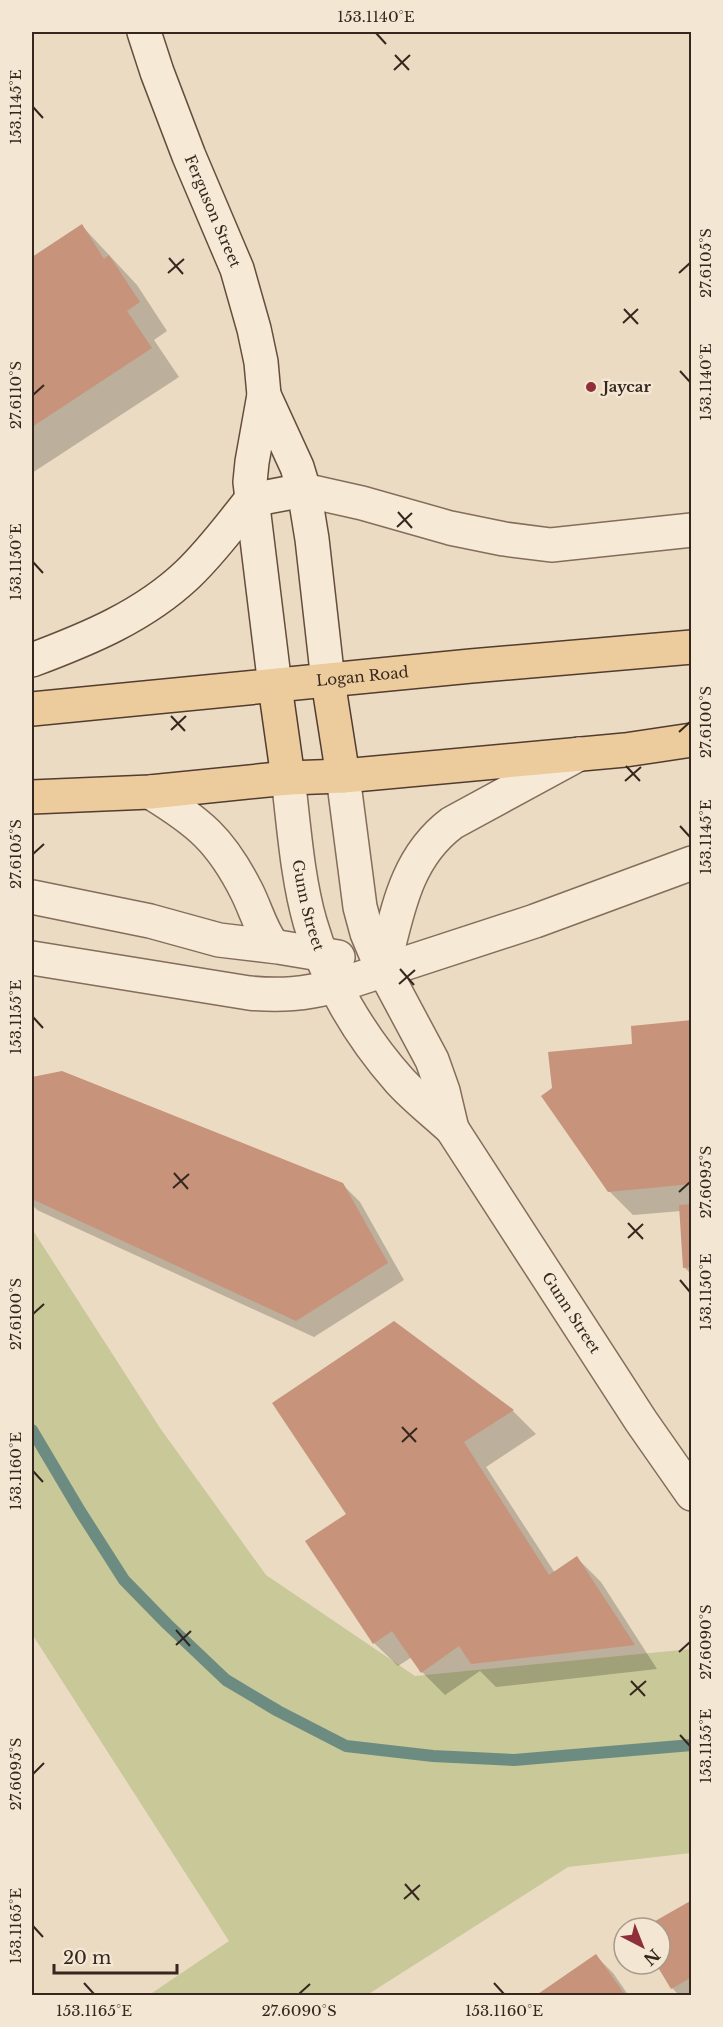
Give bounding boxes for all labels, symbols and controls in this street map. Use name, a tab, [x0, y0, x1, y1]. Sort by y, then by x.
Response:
text: 153.1140°E	[337, 7, 415, 26]
text: 153.1145°E	[6, 69, 25, 145]
street label: Ferguson Street	[181, 152, 245, 271]
text: 27.6105°S	[696, 228, 715, 298]
text: 153.1140°E	[696, 343, 715, 421]
text: 27.6110°S	[6, 361, 25, 429]
place label: Jaycar	[600, 377, 651, 396]
marker: Jaycar	[584, 380, 598, 394]
text: 153.1150°E	[6, 523, 25, 601]
street label: Logan Road	[315, 662, 409, 690]
text: 27.6100°S	[696, 686, 715, 758]
text: 153.1145°E	[696, 799, 715, 875]
text: 27.6105°S	[6, 819, 25, 889]
street label: Gunn Street	[289, 858, 329, 954]
text: 153.1155°E	[6, 979, 25, 1054]
text: 27.6095°S	[696, 1145, 715, 1219]
text: 153.1150°E	[696, 1253, 715, 1331]
street label: Gunn Street	[538, 1268, 605, 1357]
text: 27.6100°S	[6, 1278, 25, 1350]
text: 153.1160°E	[6, 1432, 25, 1510]
text: 27.6090°S	[696, 1604, 715, 1680]
text: 153.1155°E	[696, 1708, 715, 1783]
text: 27.6095°S	[6, 1737, 25, 1811]
text: 153.1165°E	[6, 1888, 25, 1964]
north arrow	[612, 1916, 672, 1976]
scale bar	[54, 1937, 177, 1975]
text: N	[640, 1945, 664, 1970]
text: 20 m	[63, 1947, 111, 1969]
text: 153.1165°E	[56, 2001, 132, 2020]
text: 27.6090°S	[261, 2001, 337, 2020]
text: 153.1160°E	[465, 2001, 543, 2020]

